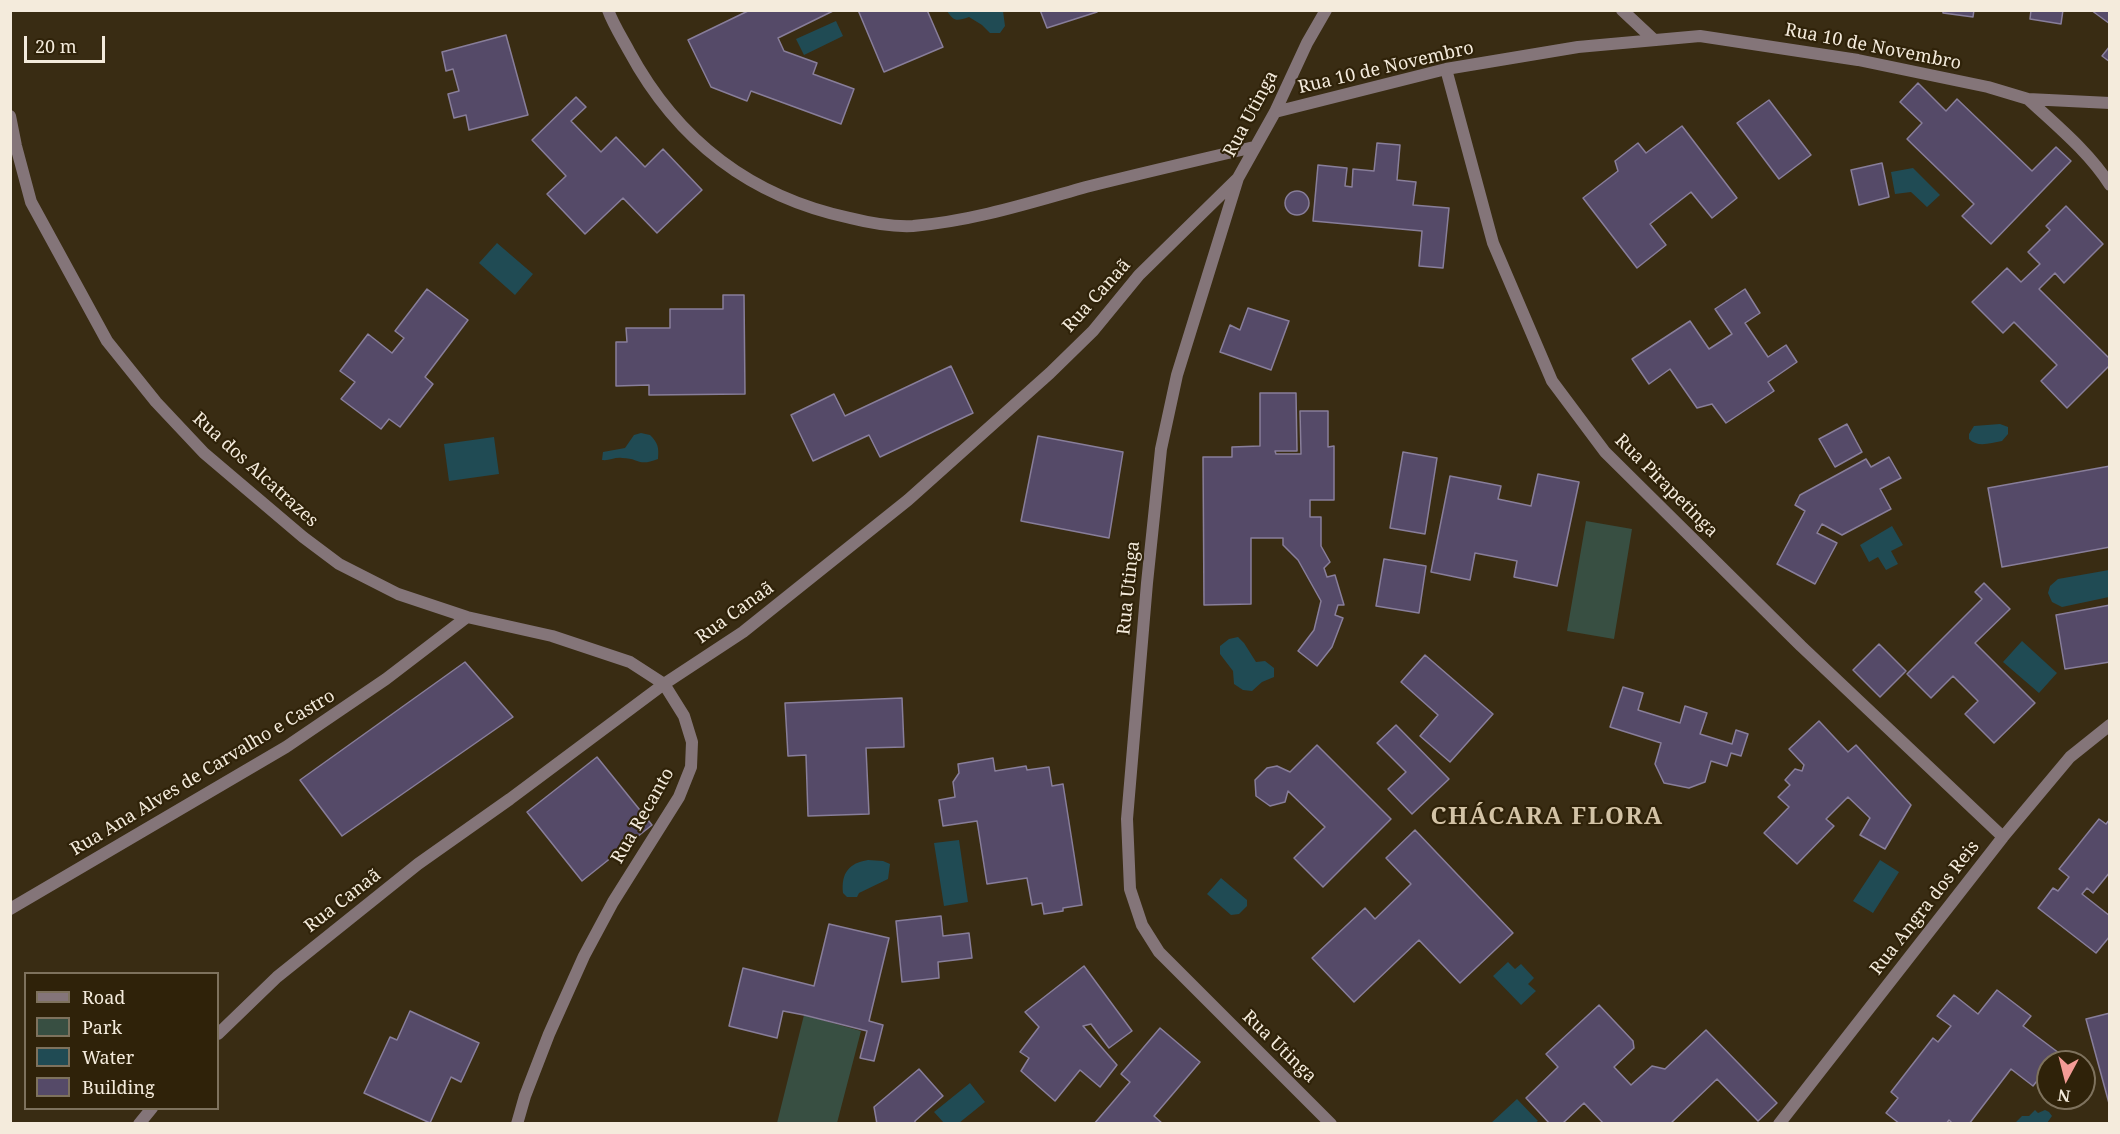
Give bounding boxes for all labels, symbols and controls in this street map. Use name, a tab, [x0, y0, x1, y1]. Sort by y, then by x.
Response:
street label: Rua 10 de Novembro	[1783, 19, 1963, 75]
scale bar	[27, 24, 108, 62]
text: 20 m	[35, 34, 77, 58]
street label: Rua 10 de Novembro	[1296, 37, 1476, 99]
street label: Rua Utinga	[1219, 67, 1283, 161]
street label: Rua Canaã	[1058, 255, 1136, 337]
street label: Rua dos Alcatrazes	[188, 408, 322, 532]
street label: Rua Pirapetinga	[1610, 430, 1722, 542]
street label: Rua Utinga	[1113, 540, 1145, 636]
street label: Rua Canaã	[692, 577, 778, 649]
street label: Rua Ana Alves de Carvalho e Castro	[67, 685, 339, 861]
street label: Rua Recanto	[607, 764, 679, 868]
district label: CHÁCARA FLORA	[1431, 803, 1663, 831]
street label: Rua Angra dos Reis	[1866, 837, 1984, 979]
street label: Rua Canaã	[300, 864, 386, 938]
legend	[24, 972, 219, 1110]
text: Road	[82, 985, 125, 1009]
street label: Rua Utinga	[1238, 1006, 1320, 1088]
text: Park	[82, 1015, 122, 1039]
text: Water	[82, 1045, 134, 1069]
north arrow	[2036, 1050, 2096, 1110]
text: Building	[82, 1075, 155, 1099]
text: N	[2056, 1084, 2072, 1108]

